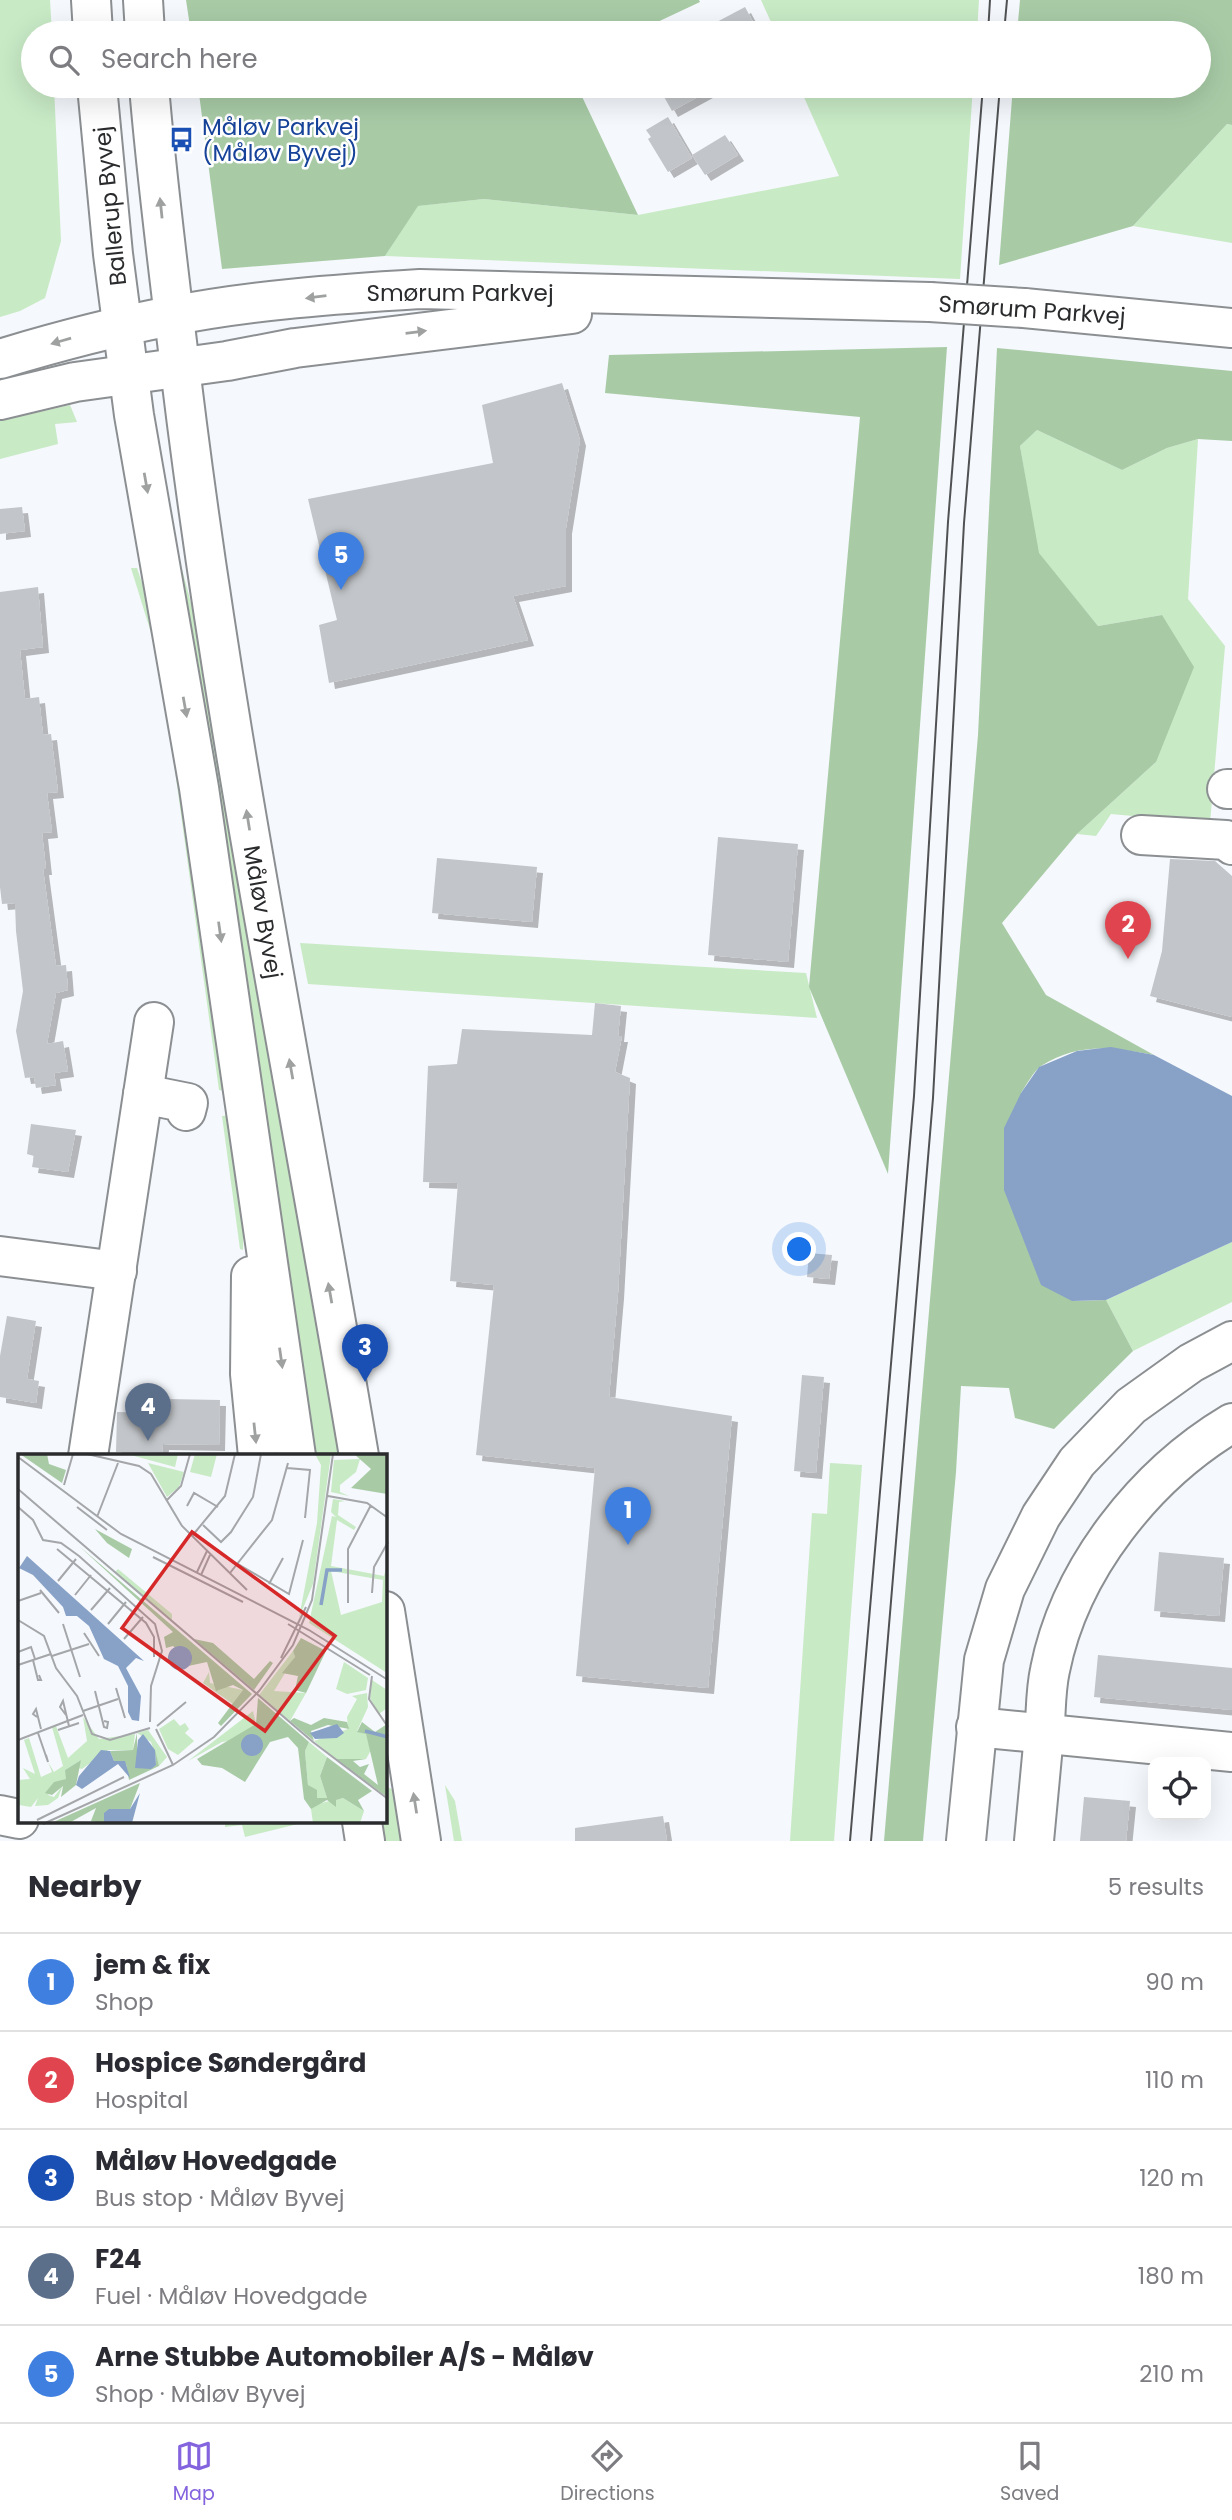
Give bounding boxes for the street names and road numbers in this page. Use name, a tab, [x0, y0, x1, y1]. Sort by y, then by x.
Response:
street label: Ballerup Byvej	[86, 125, 134, 287]
street label: Smørum Parkvej	[366, 277, 554, 309]
street label: Smørum Parkvej	[938, 288, 1126, 332]
street label: Måløv Byvej	[236, 843, 290, 981]

